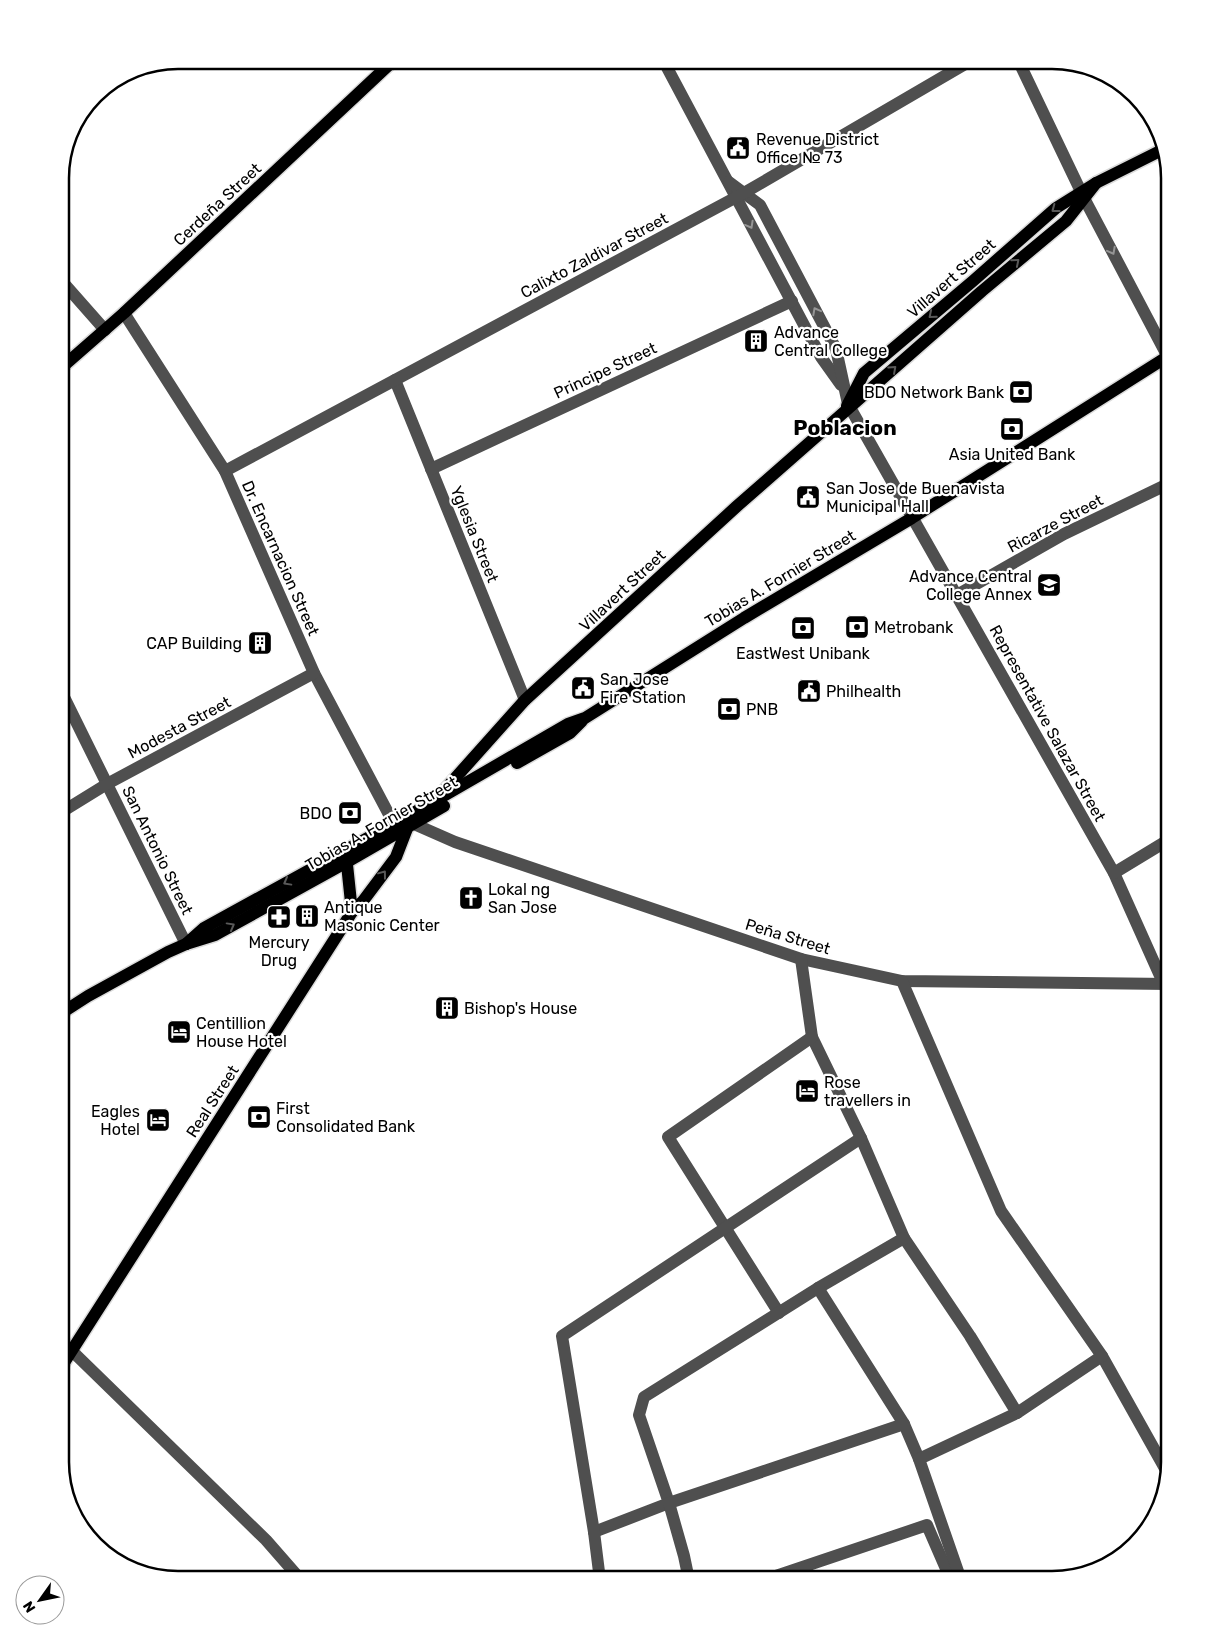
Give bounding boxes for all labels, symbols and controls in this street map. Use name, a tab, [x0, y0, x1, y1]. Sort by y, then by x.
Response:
place label: Revenue District Office № 73	[756, 130, 879, 167]
public building icon: Revenue District Office № 73	[725, 135, 751, 161]
street label: Cerdeña Street	[170, 159, 265, 250]
one-way arrow	[1052, 204, 1061, 213]
street label: Calixto Zaldivar Street	[517, 209, 671, 302]
one-way arrow	[744, 220, 754, 229]
street label: Villavert Street	[903, 235, 999, 322]
one-way arrow	[1106, 246, 1116, 255]
one-way arrow	[1010, 260, 1019, 268]
one-way arrow	[812, 307, 822, 316]
one-way arrow	[929, 310, 938, 319]
place label: Advance Central College	[774, 323, 887, 360]
building icon: Advance Central College	[743, 328, 769, 354]
street label: Principe Street	[551, 338, 660, 403]
one-way arrow	[888, 366, 897, 375]
bank icon: BDO Network Bank	[1008, 379, 1034, 405]
place label: BDO Network Bank	[864, 383, 1005, 402]
district label: Poblacion	[793, 415, 897, 440]
bank icon: Asia United Bank	[999, 416, 1025, 442]
place label: Asia United Bank	[949, 445, 1076, 464]
street label: Dr. Encarnacion Street	[238, 478, 323, 639]
place label: San Jose de Buenavista Municipal Hall	[826, 479, 1005, 516]
street label: Yglesia Street	[447, 483, 503, 585]
public building icon: San Jose de Buenavista Municipal Hall	[795, 484, 821, 510]
street label: Ricarze Street	[1004, 490, 1106, 557]
street label: Tobias A. Fornier Street	[702, 526, 859, 631]
street label: Villavert Street	[575, 546, 669, 635]
place label: Advance Central College Annex	[909, 567, 1032, 604]
school or university icon: Advance Central College Annex	[1036, 572, 1062, 598]
bank icon: Metrobank	[844, 614, 870, 640]
bank icon: EastWest Unibank	[790, 615, 816, 641]
place label: Metrobank	[874, 618, 954, 637]
street label: Representative Salazar Street	[986, 622, 1110, 825]
building icon: CAP Building	[247, 630, 273, 656]
place label: CAP Building	[146, 634, 242, 653]
place label: EastWest Unibank	[736, 644, 871, 663]
place label: San Jose Fire Station	[600, 670, 686, 707]
public building icon: San Jose Fire Station	[570, 675, 596, 701]
public building icon: Philhealth	[796, 678, 822, 704]
place label: Philhealth	[826, 682, 901, 701]
street label: Modesta Street	[125, 692, 234, 763]
bank icon: PNB	[716, 696, 742, 722]
place label: PNB	[746, 700, 778, 719]
street label: Tobias A. Fornier Street	[302, 772, 461, 875]
street label: San Antonio Street	[118, 783, 197, 918]
bank icon: BDO	[337, 800, 363, 826]
place label: BDO	[299, 804, 332, 823]
one-way arrow	[377, 871, 385, 880]
one-way arrow	[283, 876, 292, 886]
place label: Lokal ng San Jose	[488, 880, 557, 917]
church icon: Lokal ng San Jose	[458, 885, 484, 911]
place label: Antique Masonic Center	[324, 898, 440, 935]
building icon: Antique Masonic Center	[294, 903, 320, 929]
pharmacy icon: Mercury Drug	[266, 904, 292, 930]
street label: Peña Street	[743, 915, 833, 958]
one-way arrow	[226, 923, 235, 933]
place label: Mercury Drug	[249, 933, 310, 970]
building icon: Bishop's House	[434, 995, 460, 1021]
place label: Bishop's House	[464, 999, 577, 1018]
place label: Centillion House Hotel	[196, 1014, 287, 1051]
hotel icon: Centillion House Hotel	[166, 1019, 192, 1045]
street label: Real Street	[182, 1062, 243, 1141]
place label: Rose travellers in	[824, 1073, 911, 1110]
hotel icon: Rose travellers in	[794, 1078, 820, 1104]
place label: First Consolidated Bank	[276, 1099, 416, 1136]
place label: Eagles Hotel	[91, 1102, 140, 1139]
bank icon: First Consolidated Bank	[246, 1104, 272, 1130]
hotel icon: Eagles Hotel	[145, 1107, 171, 1133]
north arrow	[15, 1575, 65, 1625]
text: N	[20, 1598, 39, 1616]

